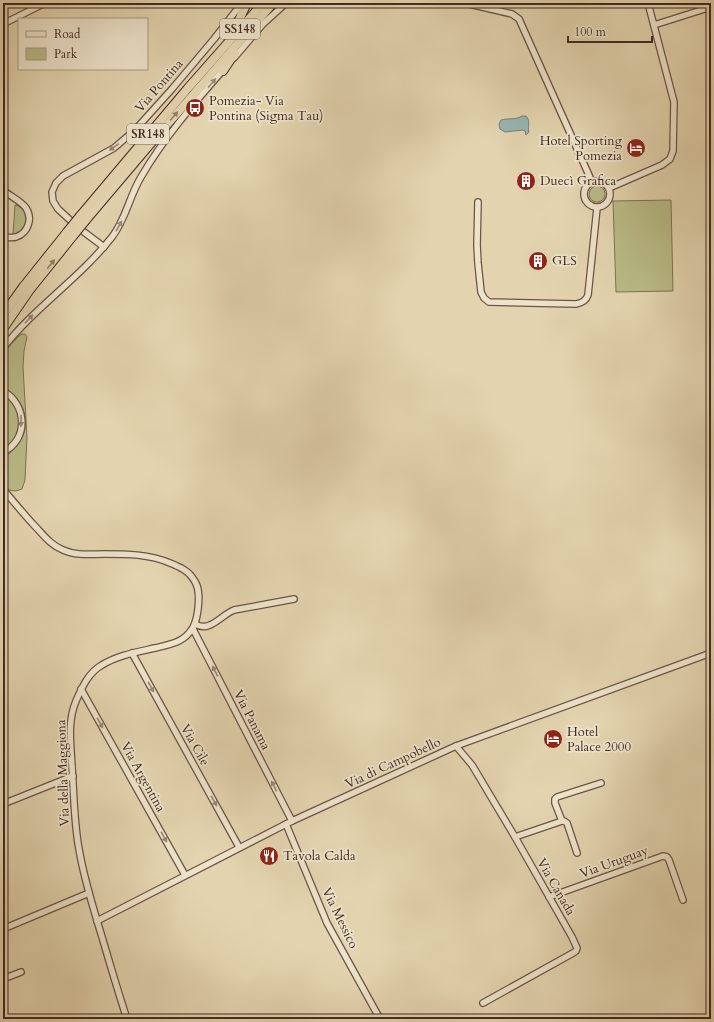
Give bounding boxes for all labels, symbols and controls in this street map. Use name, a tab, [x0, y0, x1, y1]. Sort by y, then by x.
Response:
legend	[18, 18, 148, 70]
scale bar	[568, 18, 652, 44]
road number: SS148	[220, 19, 260, 39]
text: 100 m	[574, 24, 607, 40]
text: Road	[54, 26, 81, 42]
text: Park	[54, 46, 78, 62]
street label: Via Pontina	[131, 55, 187, 117]
one-way arrow	[208, 77, 217, 88]
place label: Pomezia- Via Pontina (Sigma Tau)	[209, 92, 323, 125]
bus stop icon: Pomezia- Via Pontina (Sigma Tau)	[184, 97, 206, 119]
one-way arrow	[170, 110, 179, 121]
road number: SR148	[127, 124, 169, 144]
place label: Hotel Sporting Pomezia	[540, 132, 623, 165]
hotel icon: Hotel Sporting Pomezia	[625, 137, 647, 159]
one-way arrow	[109, 143, 120, 151]
building icon: Duecì Grafica	[515, 170, 537, 192]
place label: Duecì Grafica	[540, 172, 617, 190]
one-way arrow	[116, 220, 122, 232]
building icon: GLS	[527, 250, 549, 272]
place label: GLS	[552, 252, 577, 270]
one-way arrow	[47, 258, 56, 269]
one-way arrow	[24, 314, 34, 324]
one-way arrow	[18, 415, 24, 428]
one-way arrow	[211, 665, 218, 676]
one-way arrow	[148, 682, 154, 693]
street label: Via Panama	[229, 687, 275, 753]
one-way arrow	[97, 718, 104, 729]
street label: Via della Maggiona	[52, 719, 74, 827]
street label: Via Cile	[176, 721, 214, 769]
place label: Hotel Palace 2000	[567, 723, 632, 756]
hotel icon: Hotel Palace 2000	[542, 728, 564, 750]
street label: Via di Campobello	[342, 733, 444, 793]
street label: Via Argentina	[116, 739, 170, 816]
one-way arrow	[271, 780, 278, 792]
one-way arrow	[210, 796, 217, 807]
one-way arrow	[160, 831, 167, 843]
street label: Via Uruguay	[577, 841, 651, 883]
restaurant icon: Tavola Calda	[258, 845, 280, 867]
place label: Tavola Calda	[283, 847, 356, 865]
street label: Via Canada	[532, 855, 580, 919]
street label: Via Messico	[317, 884, 363, 952]

